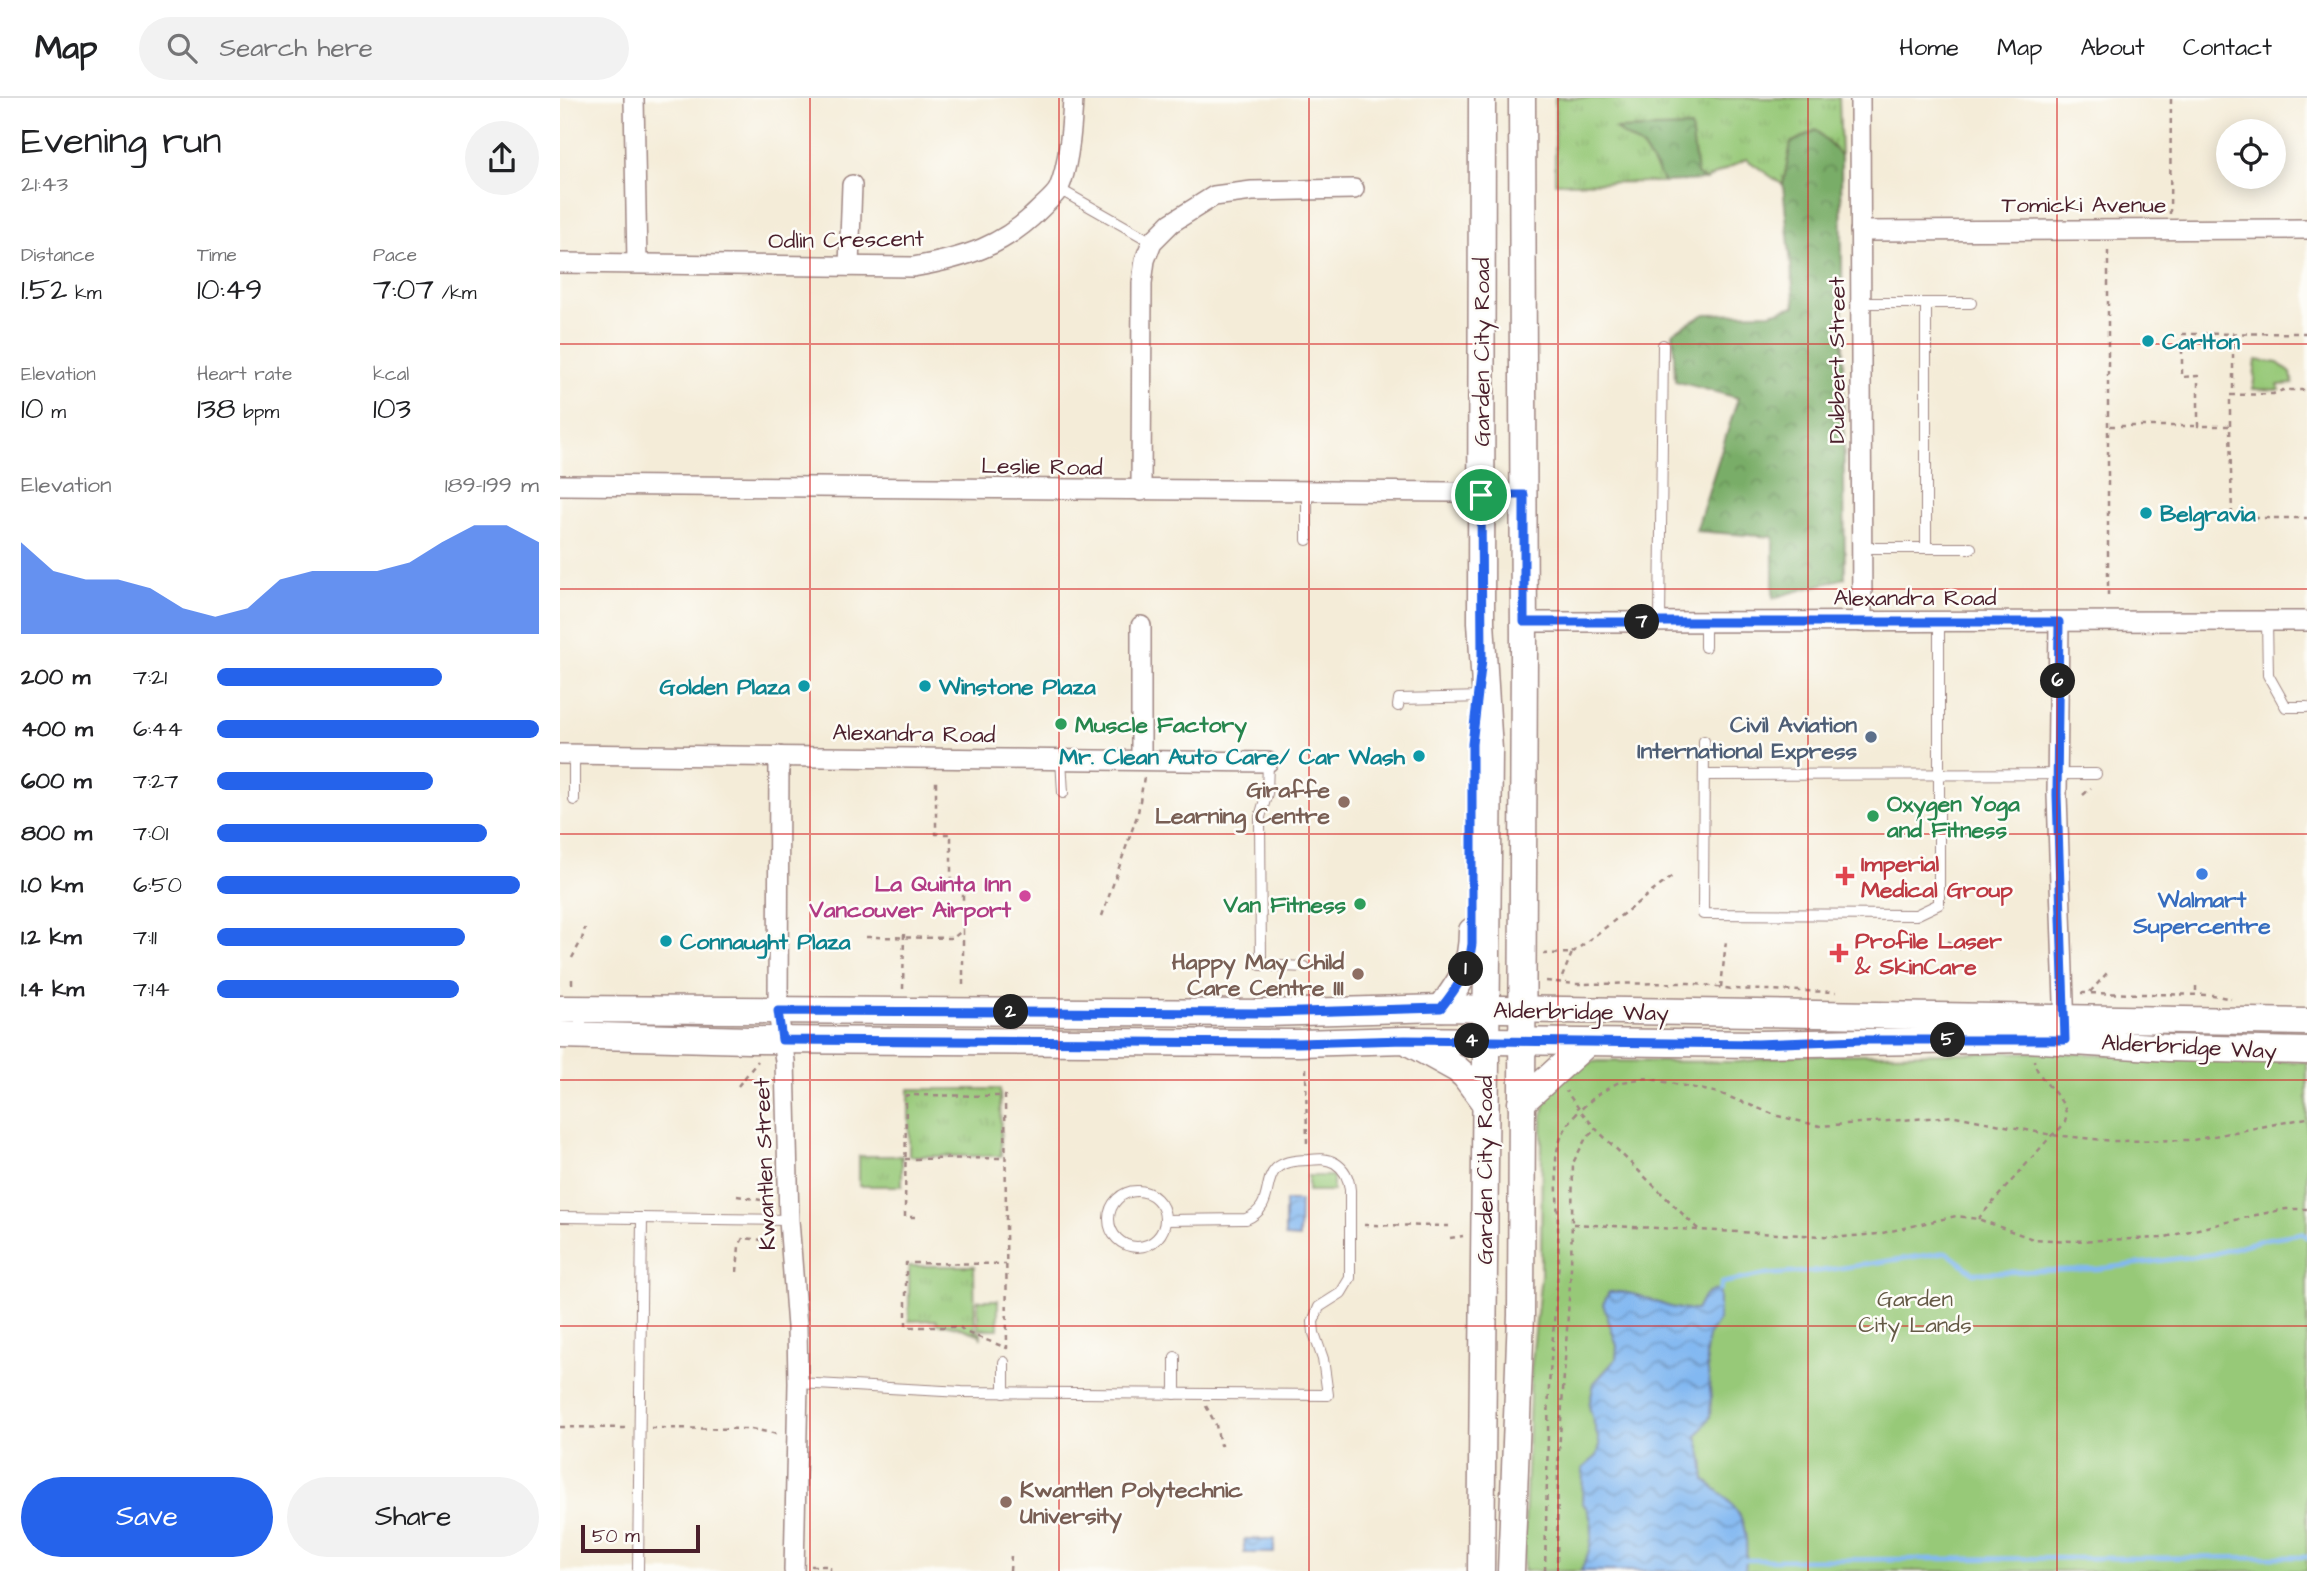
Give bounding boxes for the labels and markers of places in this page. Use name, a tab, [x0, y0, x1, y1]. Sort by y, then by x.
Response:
place label: Carlton	[2162, 326, 2241, 358]
marker: Carlton	[2140, 333, 2156, 349]
pin	[1451, 465, 1511, 525]
place label: Belgravia	[2160, 498, 2256, 531]
marker: Belgravia	[2138, 505, 2154, 521]
pin: 7	[1624, 604, 1660, 640]
pin: 6	[2040, 664, 2076, 698]
place label: Golden Plaza	[660, 671, 790, 703]
place label: Winstone Plaza	[938, 671, 1096, 703]
marker: Golden Plaza	[796, 678, 812, 694]
marker: Winstone Plaza	[917, 678, 933, 694]
place label: Muscle Factory	[1075, 709, 1247, 743]
place label: Civil Aviation International Express	[1637, 709, 1857, 767]
marker: Muscle Factory	[1053, 716, 1069, 732]
marker: Civil Aviation International Express	[1863, 729, 1879, 745]
place label: Mr. Clean Auto Care/ Car Wash	[1059, 741, 1406, 773]
marker: Mr. Clean Auto Care/ Car Wash	[1411, 748, 1427, 764]
place label: Giraffe Learning Centre	[1155, 774, 1331, 833]
place label: Oxygen Yoga and Fitness	[1886, 788, 2020, 846]
marker: Giraffe Learning Centre	[1336, 794, 1352, 810]
marker: Oxygen Yoga and Fitness	[1865, 808, 1881, 824]
place label: Imperial Medical Group	[1861, 848, 2013, 906]
marker: Imperial Medical Group	[1835, 866, 1855, 886]
marker: Walmart Supercentre	[2194, 866, 2210, 882]
place label: La Quinta Inn Vancouver Airport	[808, 868, 1012, 926]
place label: Walmart Supercentre	[2132, 884, 2271, 942]
marker: La Quinta Inn Vancouver Airport	[1017, 888, 1033, 904]
place label: Van Fitness	[1222, 889, 1346, 921]
marker: Van Fitness	[1352, 896, 1368, 912]
place label: Profile Laser & SkinCare	[1854, 925, 2002, 983]
place label: Connaught Plaza	[680, 926, 851, 959]
marker: Connaught Plaza	[658, 933, 674, 949]
marker: Profile Laser & SkinCare	[1829, 943, 1849, 963]
place label: Happy May Child Care Centre III	[1172, 946, 1344, 1004]
pin: 1	[1448, 952, 1483, 986]
marker: Happy May Child Care Centre III	[1350, 966, 1366, 982]
pin: 2	[994, 995, 1028, 1030]
pin: 5	[1930, 1023, 1966, 1058]
pin: 4	[1454, 1024, 1490, 1058]
place label: Kwantlen Polytechnic University	[1020, 1474, 1243, 1534]
marker: Kwantlen Polytechnic University	[998, 1494, 1014, 1510]

